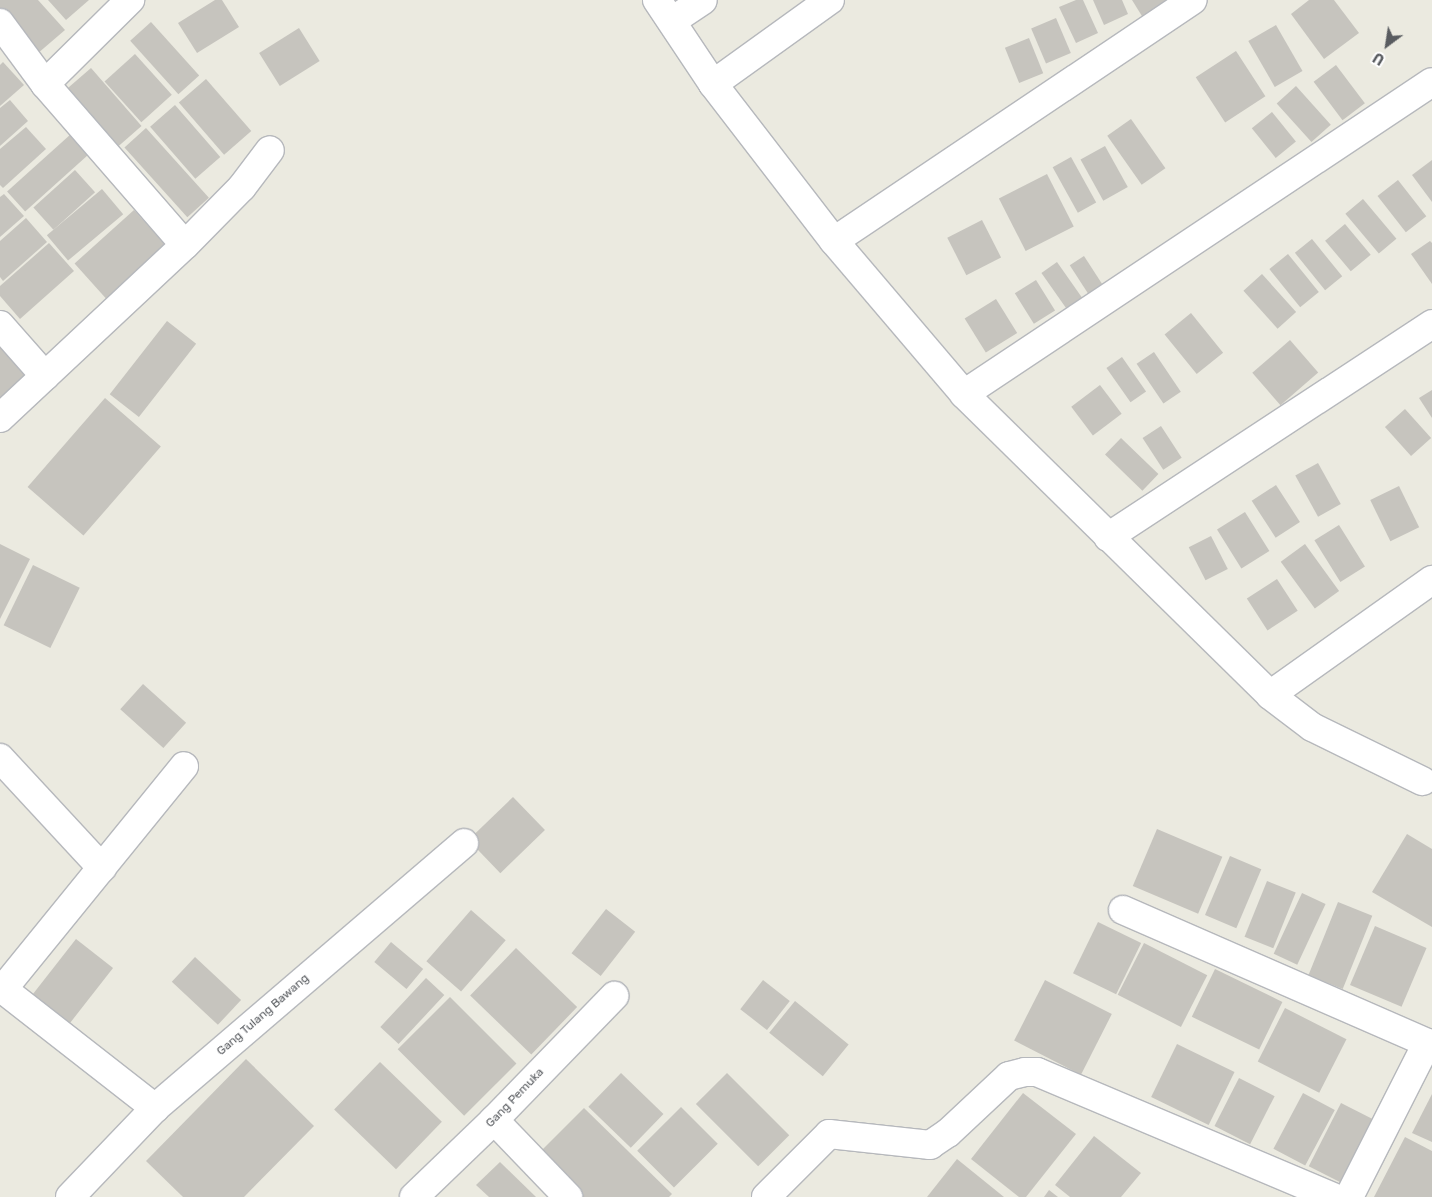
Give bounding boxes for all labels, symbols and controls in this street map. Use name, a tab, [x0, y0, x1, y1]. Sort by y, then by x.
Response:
north arrow	[1362, 20, 1412, 70]
text: U	[1370, 48, 1388, 68]
street label: Gang Tulang Bawang	[214, 971, 312, 1059]
street label: Gang Pemuka	[483, 1065, 547, 1131]

